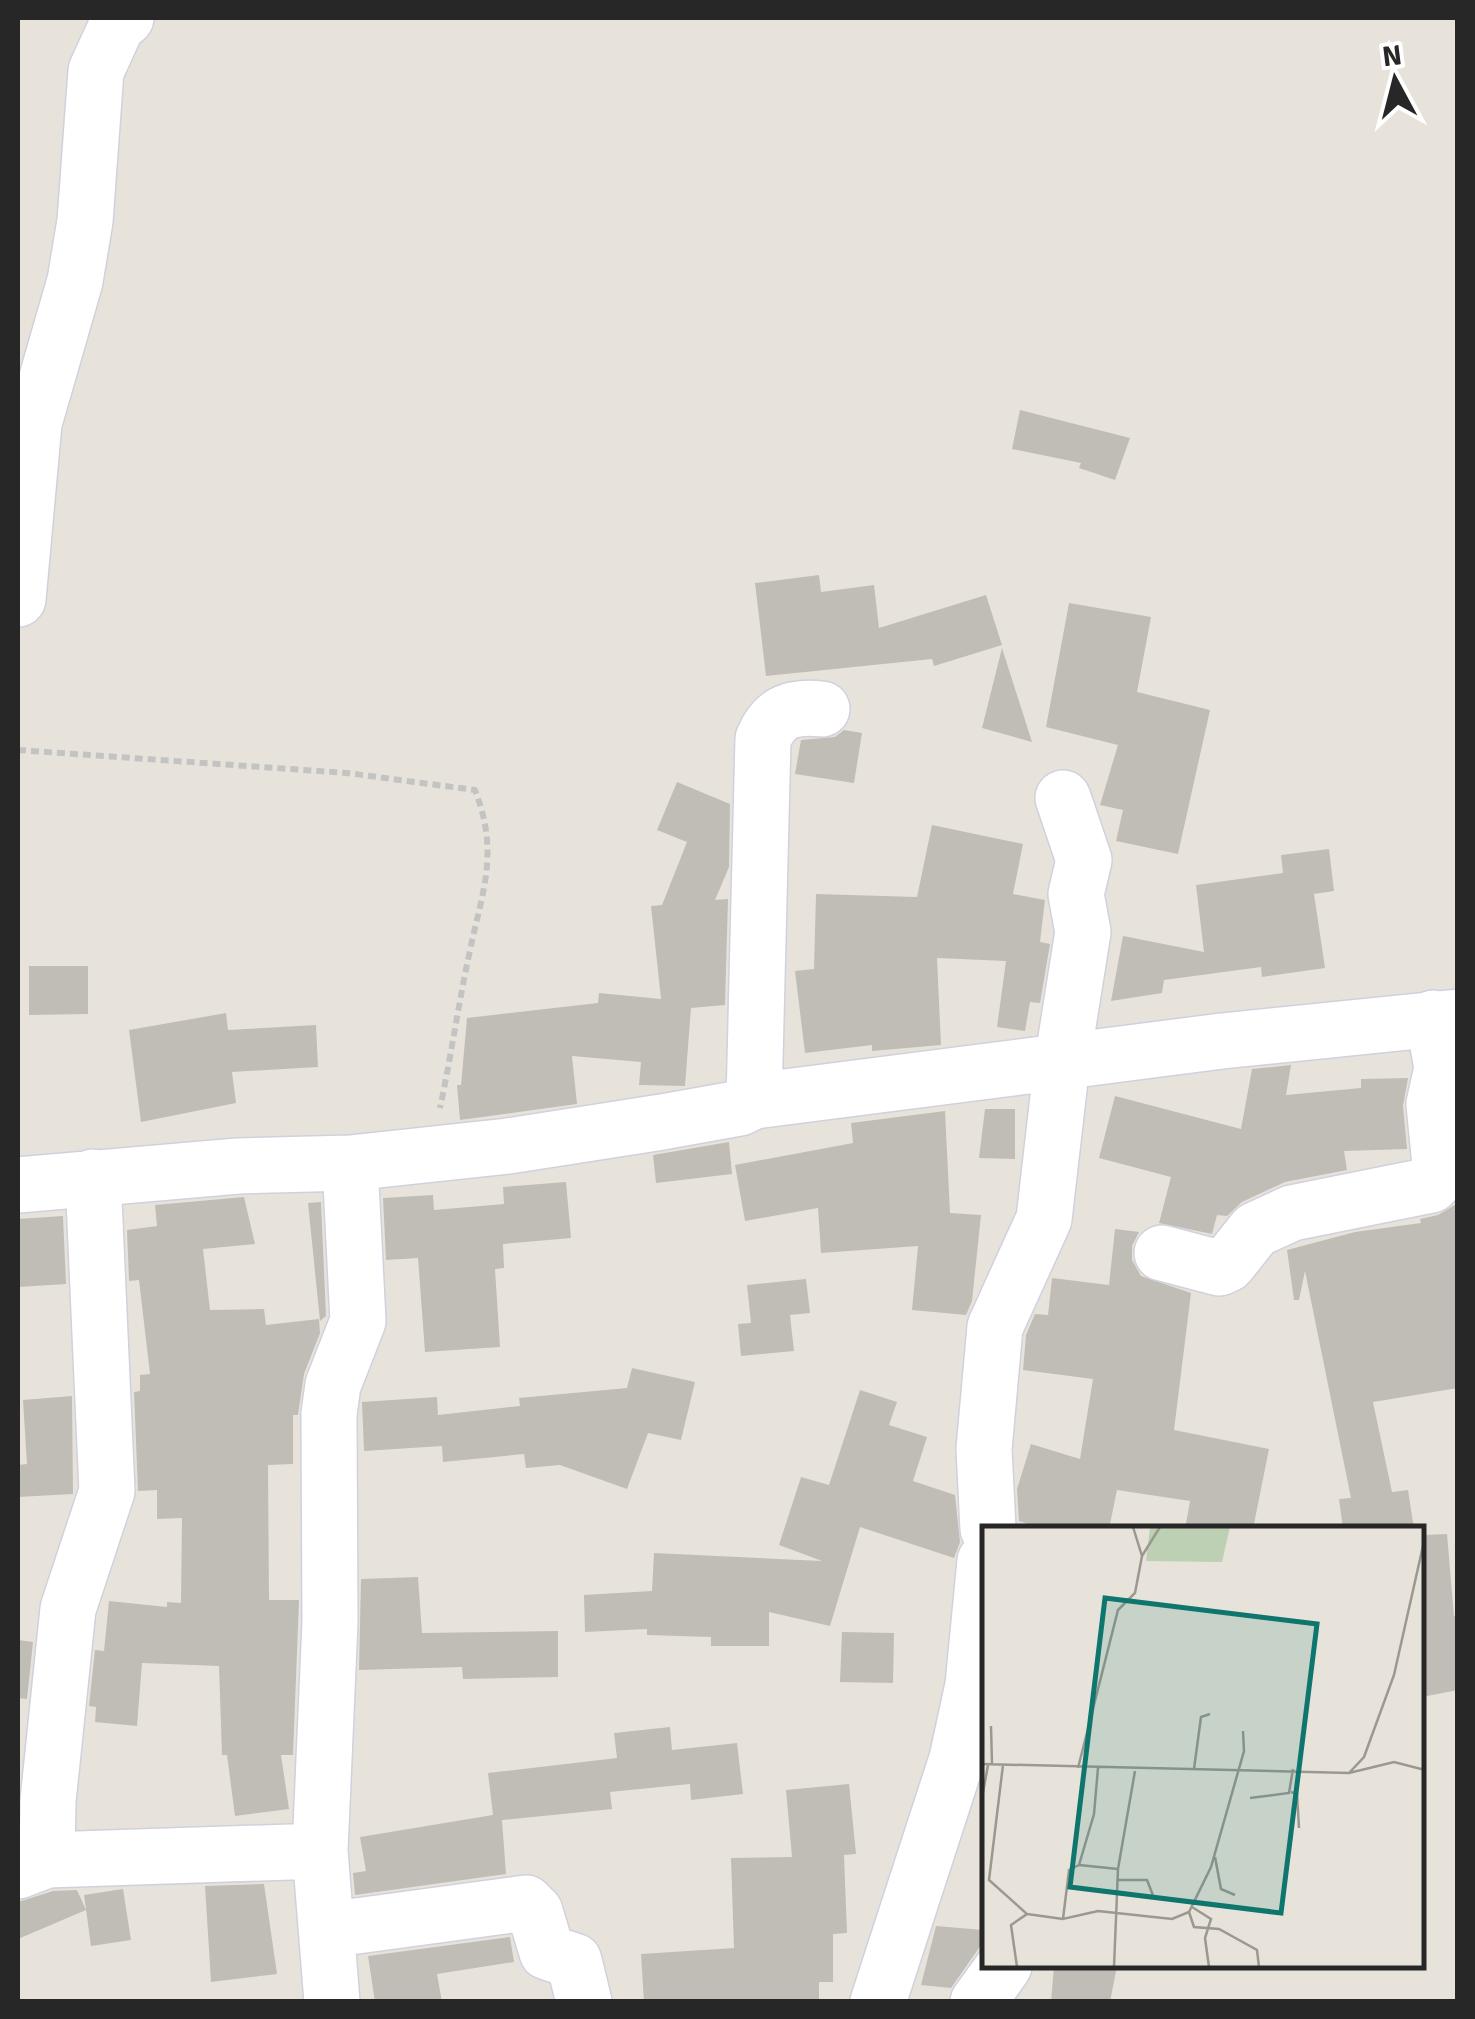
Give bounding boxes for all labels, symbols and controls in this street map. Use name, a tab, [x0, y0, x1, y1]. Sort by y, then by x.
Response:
north arrow	[1345, 30, 1445, 130]
text: N	[1380, 38, 1404, 74]
inset map	[982, 1526, 1425, 1969]

